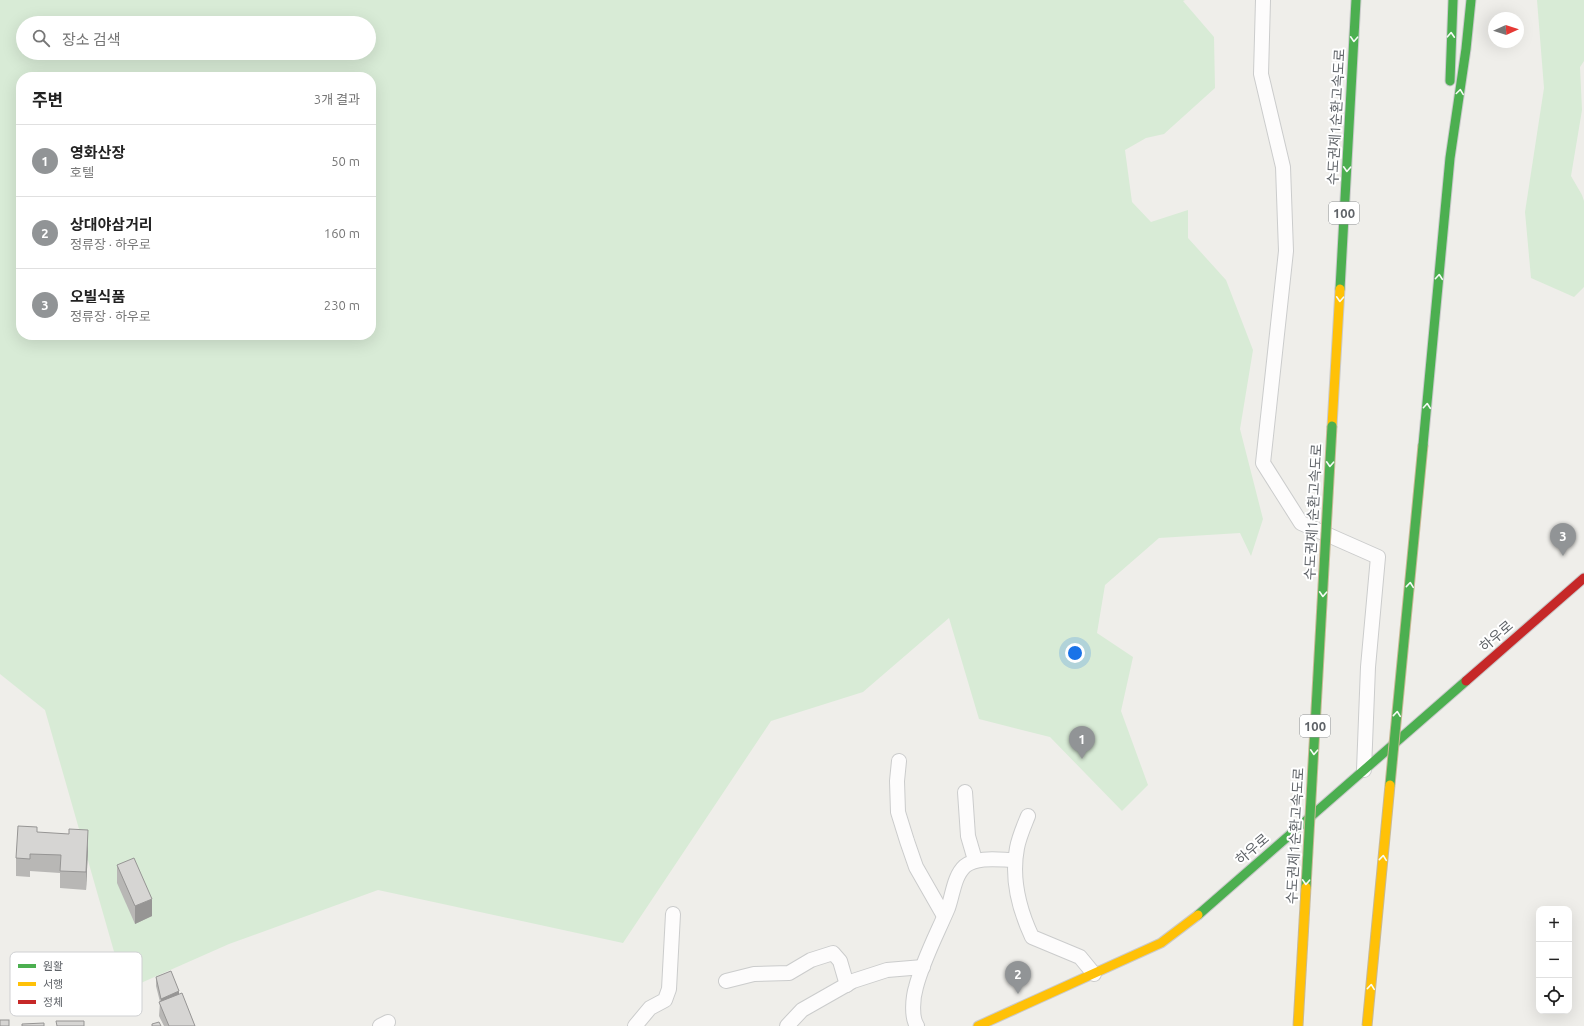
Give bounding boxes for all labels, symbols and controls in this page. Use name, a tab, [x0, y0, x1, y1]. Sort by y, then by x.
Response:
north arrow	[1488, 12, 1524, 48]
search box	[16, 16, 376, 60]
icon: search	[30, 27, 52, 49]
text: 장소 검색	[62, 31, 121, 48]
one-way arrow	[1447, 32, 1456, 38]
one-way arrow	[1350, 36, 1358, 42]
street label: 수도권제1순환고속도로	[1324, 48, 1348, 186]
one-way arrow	[1455, 89, 1464, 95]
text: 주변	[32, 90, 63, 109]
text: 3개 결과	[314, 92, 360, 106]
text: 영화산장	[70, 144, 125, 161]
text: 1	[41, 154, 49, 168]
text: 50 m	[331, 154, 360, 168]
text: 호텔	[70, 165, 94, 179]
one-way arrow	[1342, 166, 1351, 172]
road number: 100	[1329, 202, 1359, 224]
text: 상대야삼거리	[70, 216, 153, 233]
text: 2	[41, 226, 49, 240]
text: 160 m	[324, 226, 360, 240]
text: 정류장 · 하우로	[70, 237, 151, 251]
one-way arrow	[1434, 274, 1443, 280]
text: 오빌식품	[70, 288, 125, 305]
one-way arrow	[1335, 296, 1344, 302]
text: 3	[41, 298, 49, 312]
text: 230 m	[324, 298, 360, 312]
text: 정류장 · 하우로	[70, 309, 151, 323]
one-way arrow	[1422, 403, 1431, 409]
street label: 수도권제1순환고속도로	[1301, 443, 1325, 581]
one-way arrow	[1326, 461, 1335, 467]
pin: 3	[1550, 523, 1576, 556]
one-way arrow	[1405, 582, 1414, 588]
one-way arrow	[1318, 591, 1327, 597]
street label: 하우로	[1476, 617, 1516, 655]
your location	[1065, 643, 1085, 663]
one-way arrow	[1393, 711, 1402, 718]
road number: 100	[1300, 715, 1330, 737]
pin: 1	[1069, 726, 1095, 759]
one-way arrow	[1309, 749, 1318, 755]
street label: 수도권제1순환고속도로	[1283, 767, 1307, 905]
street label: 하우로	[1232, 830, 1272, 868]
one-way arrow	[1379, 855, 1388, 861]
one-way arrow	[1302, 879, 1311, 885]
map controls	[1536, 906, 1572, 1014]
button: +	[1536, 906, 1572, 942]
button: −	[1536, 942, 1572, 978]
legend	[10, 952, 142, 1016]
text: 원활	[43, 960, 63, 972]
pin: 2	[1005, 961, 1031, 994]
text: 서행	[43, 978, 63, 990]
button: locate	[1536, 978, 1572, 1014]
one-way arrow	[1366, 984, 1375, 990]
text: 정체	[43, 996, 63, 1008]

